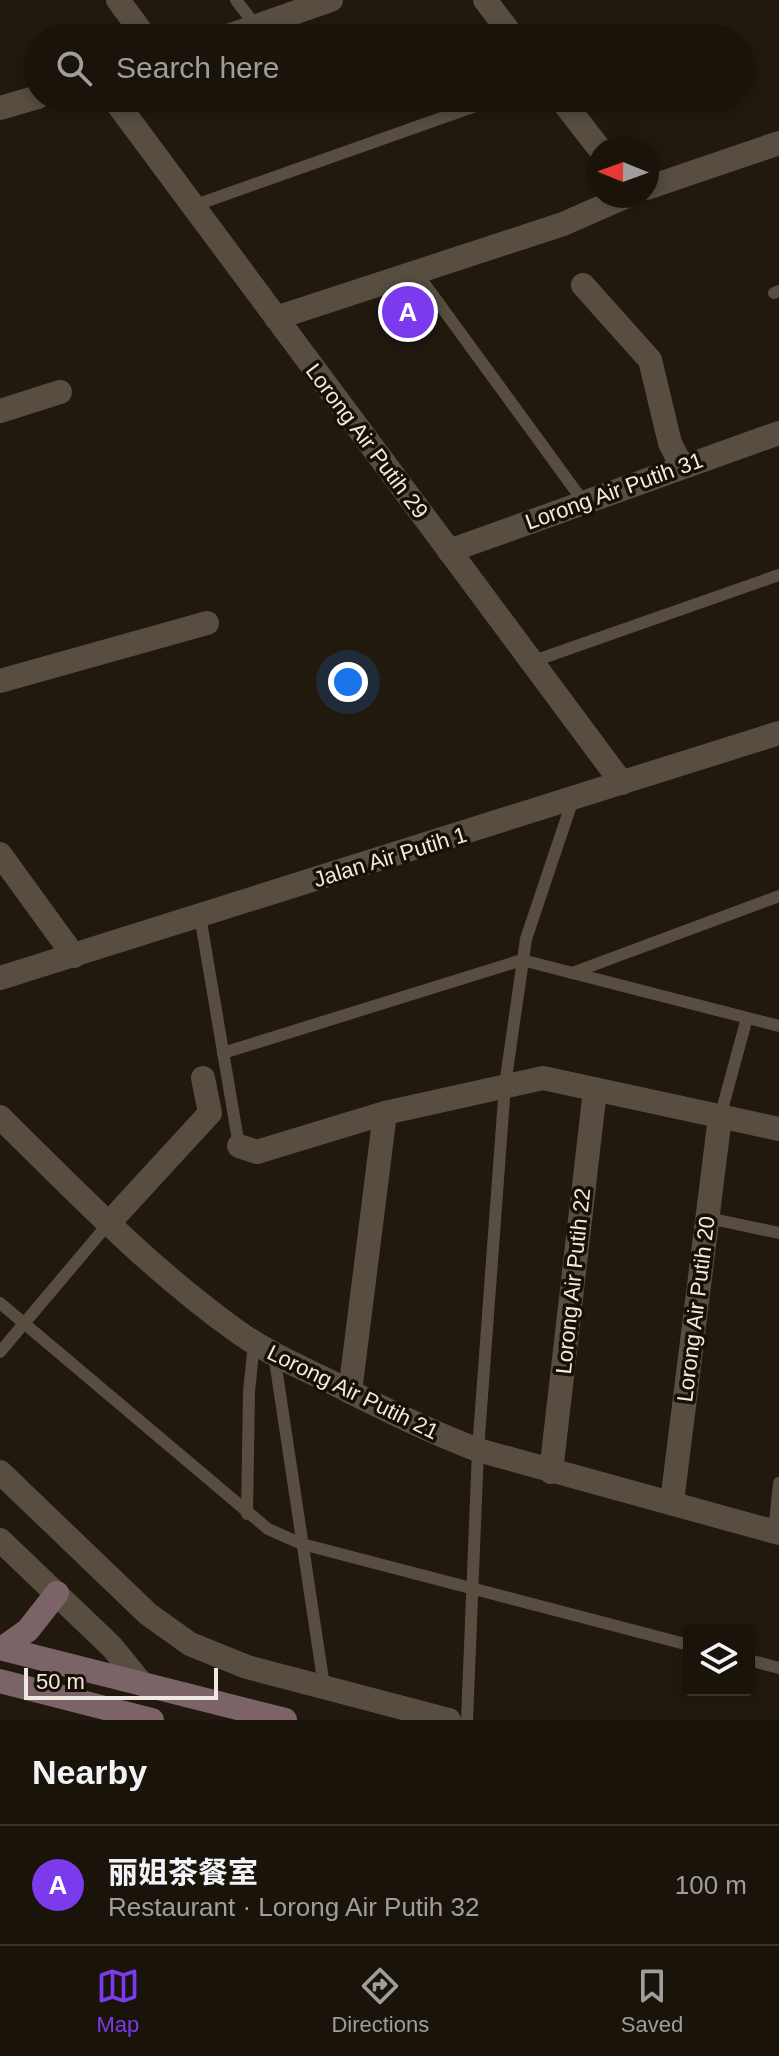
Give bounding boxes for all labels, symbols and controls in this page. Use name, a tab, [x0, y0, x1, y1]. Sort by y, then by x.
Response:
search box	[24, 24, 755, 112]
icon: search	[52, 46, 96, 90]
text: Search here	[116, 51, 279, 84]
north arrow	[587, 136, 659, 208]
pin: A	[382, 282, 434, 342]
street label: Lorong Air Putih 29	[301, 359, 433, 523]
street label: Lorong Air Putih 31	[522, 447, 706, 535]
your location	[328, 662, 368, 702]
street label: Jalan Air Putih 1	[310, 822, 470, 892]
street label: Lorong Air Putih 22	[551, 1187, 595, 1375]
street label: Lorong Air Putih 20	[672, 1215, 720, 1403]
street label: Lorong Air Putih 21	[263, 1340, 443, 1444]
map controls	[683, 1624, 755, 1696]
button: layers	[683, 1624, 755, 1696]
scale bar	[24, 1664, 218, 1700]
text: 50 m	[36, 1669, 85, 1694]
text: Nearby	[32, 1753, 147, 1791]
text: 丽姐茶餐室	[108, 1856, 258, 1889]
text: A	[49, 1870, 67, 1900]
text: 100 m	[675, 1870, 747, 1900]
text: Restaurant · Lorong Air Putih 32	[108, 1892, 479, 1922]
tab: Map	[96, 1964, 140, 2038]
tab: Directions	[331, 1964, 429, 2038]
tab: Saved	[621, 1964, 683, 2038]

